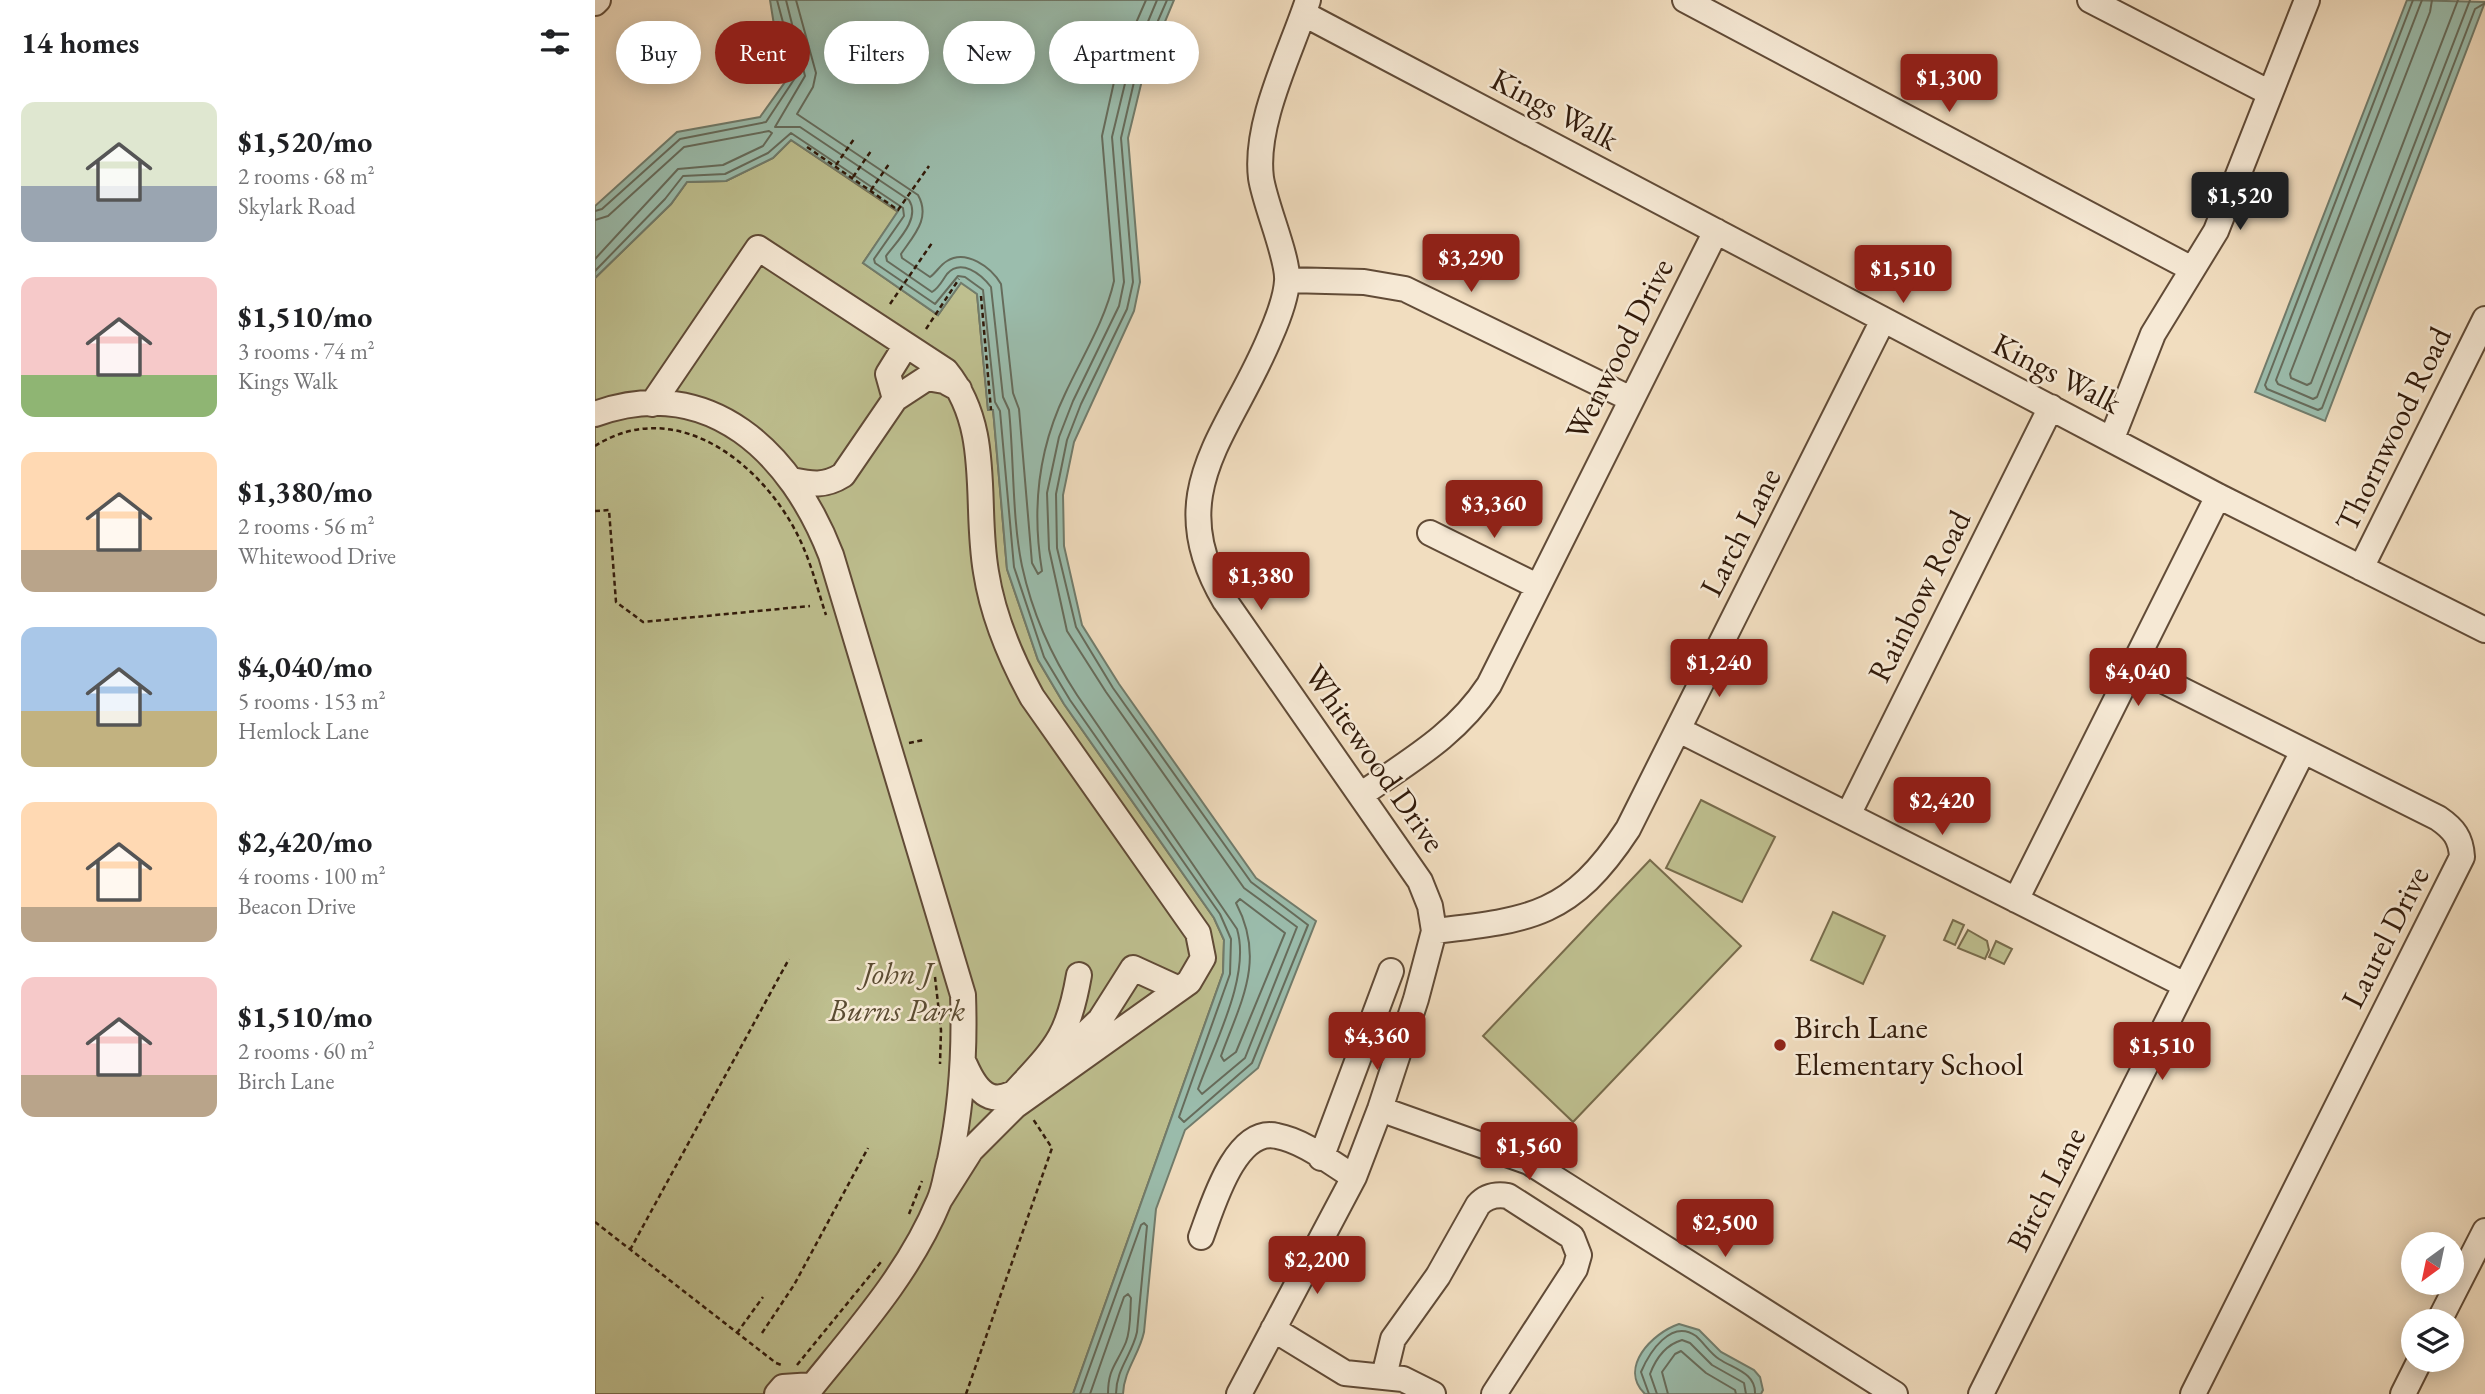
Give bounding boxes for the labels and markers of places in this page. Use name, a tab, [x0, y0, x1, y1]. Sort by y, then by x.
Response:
pin: $1,300	[1892, 54, 2006, 114]
pin: $1,520	[2183, 173, 2297, 232]
pin: $3,290	[1414, 234, 1528, 294]
pin: $1,510	[1846, 246, 1960, 305]
pin: $3,360	[1437, 480, 1551, 540]
pin: $1,380	[1204, 552, 1318, 612]
pin: $1,240	[1662, 640, 1776, 699]
pin: $4,040	[2081, 648, 2195, 708]
pin: $2,420	[1885, 778, 1999, 837]
place label: Birch Lane Elementary School	[1794, 1006, 2024, 1085]
pin: $4,360	[1320, 1012, 1434, 1072]
pin: $1,510	[2105, 1023, 2219, 1082]
marker: Birch Lane Elementary School	[1772, 1037, 1788, 1053]
pin: $1,560	[1472, 1122, 1586, 1182]
pin: $2,500	[1668, 1200, 1782, 1259]
pin: $2,200	[1260, 1236, 1374, 1296]

